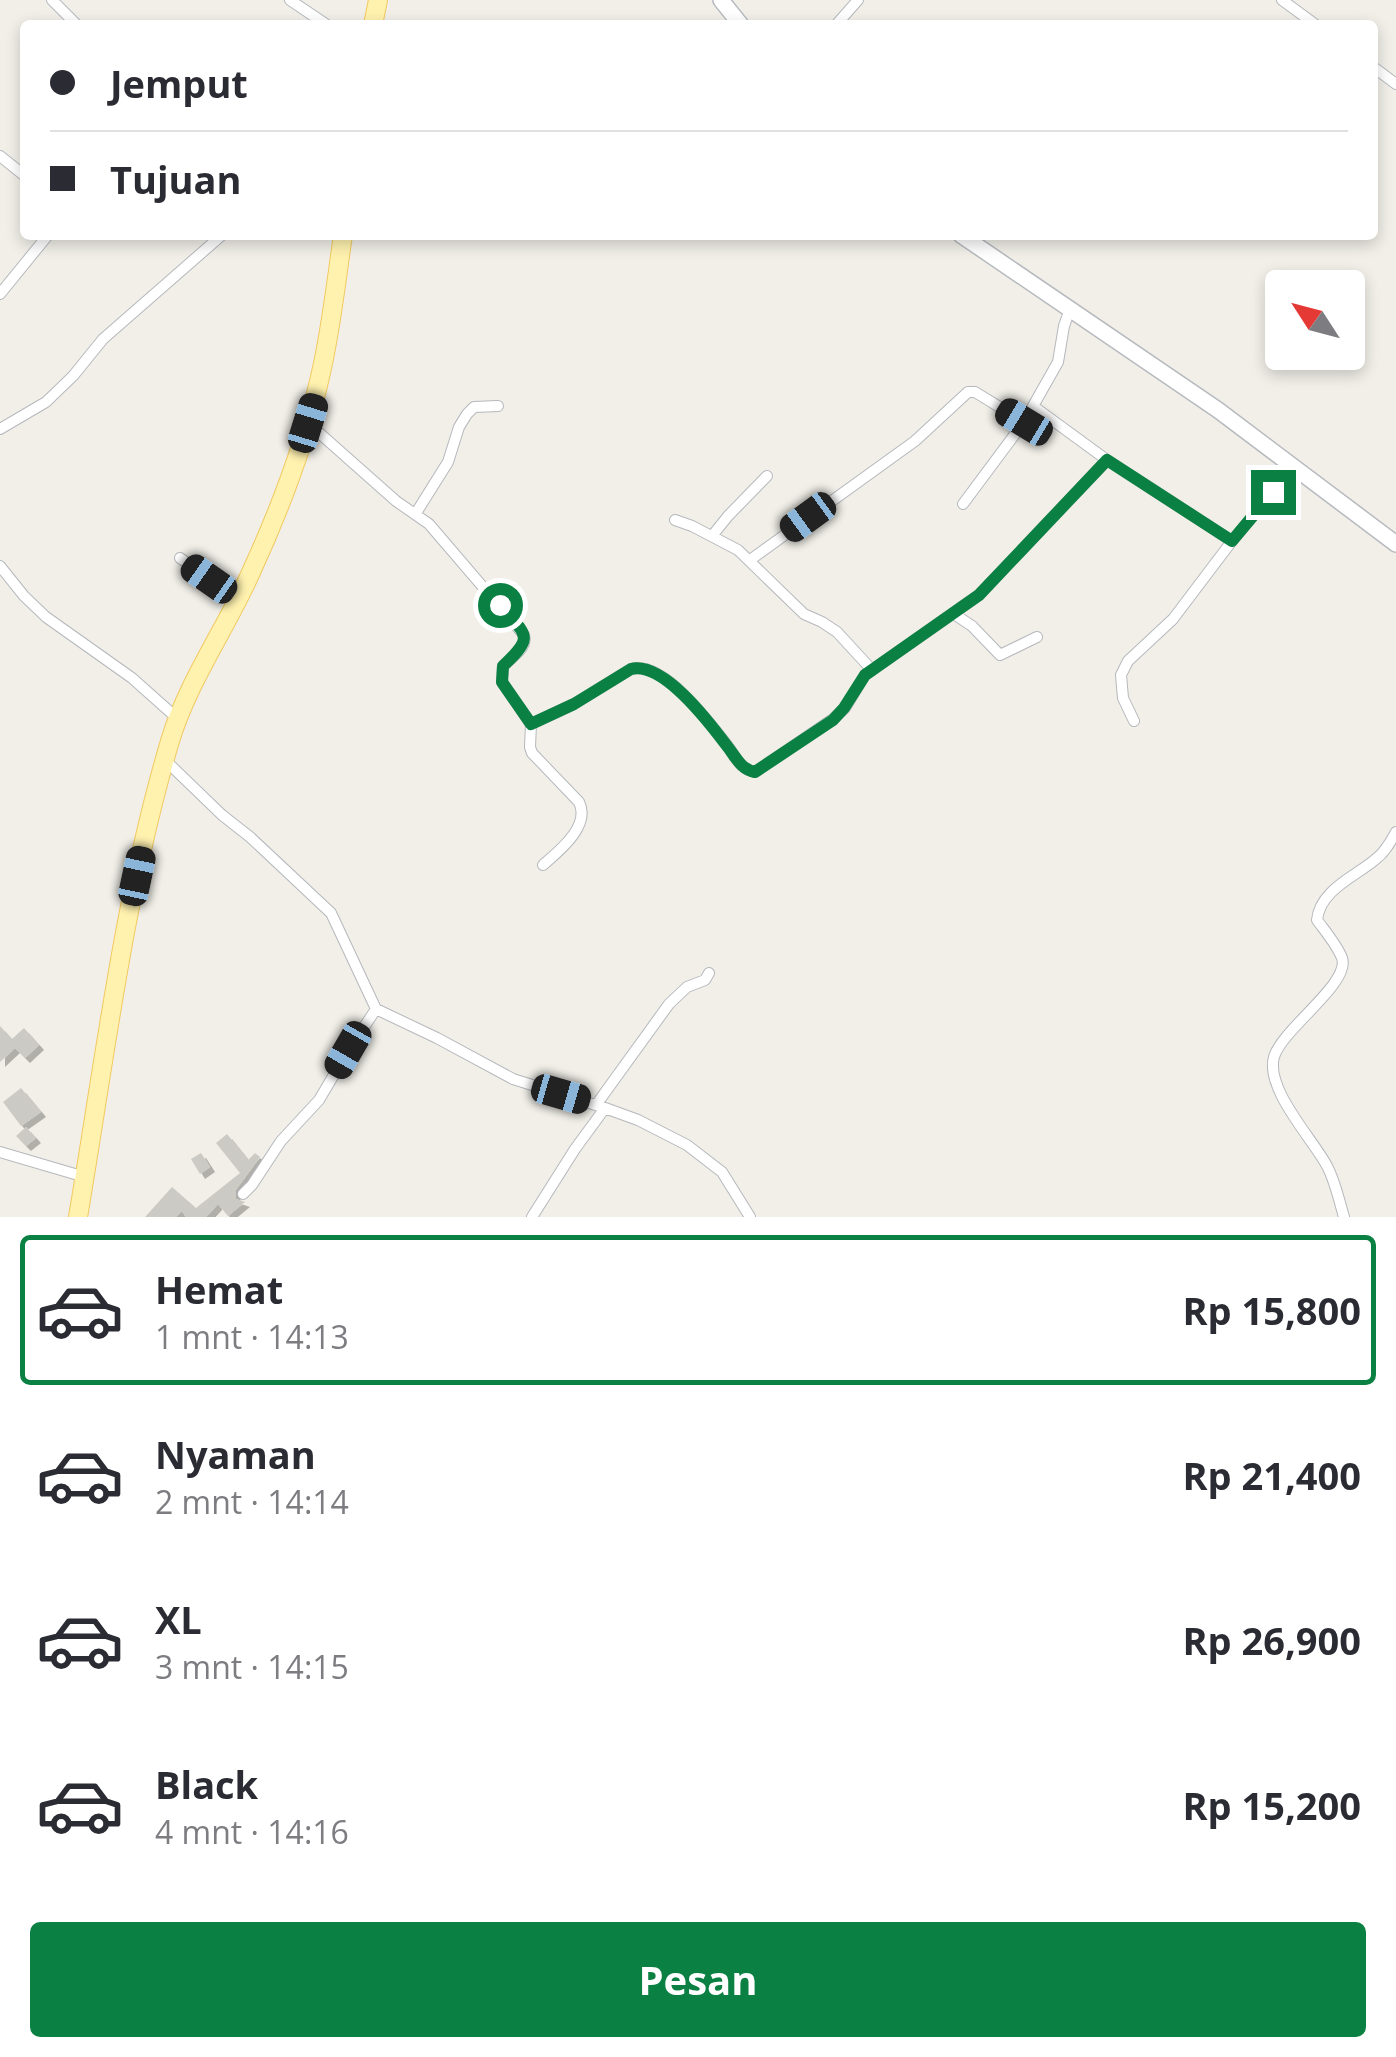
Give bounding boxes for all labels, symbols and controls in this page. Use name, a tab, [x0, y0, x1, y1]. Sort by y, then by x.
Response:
text: Jemput	[110, 57, 248, 109]
text: Tujuan	[110, 153, 241, 205]
north arrow	[1265, 270, 1365, 370]
map controls	[1265, 270, 1365, 370]
car	[285, 390, 331, 456]
car	[991, 394, 1057, 450]
route end	[1251, 470, 1296, 515]
car	[775, 487, 841, 547]
car	[176, 550, 242, 608]
route start	[478, 583, 523, 628]
car	[116, 844, 158, 908]
car	[320, 1017, 376, 1083]
car	[528, 1071, 594, 1117]
text: Hemat	[155, 1263, 283, 1315]
icon: car	[35, 1265, 125, 1355]
text: Rp 15,800	[1183, 1284, 1361, 1336]
text: 1 mnt · 14:13	[155, 1315, 349, 1358]
text: Nyaman	[155, 1428, 316, 1480]
icon: car	[35, 1430, 125, 1520]
text: Rp 21,400	[1183, 1449, 1361, 1501]
text: 2 mnt · 14:14	[155, 1480, 349, 1523]
text: XL	[155, 1593, 202, 1645]
icon: car	[35, 1595, 125, 1685]
text: Rp 26,900	[1183, 1614, 1361, 1666]
text: 3 mnt · 14:15	[155, 1645, 349, 1688]
text: Black	[155, 1758, 258, 1810]
icon: car	[35, 1760, 125, 1850]
text: Rp 15,200	[1183, 1779, 1361, 1831]
text: 4 mnt · 14:16	[155, 1810, 349, 1853]
button: Pesan	[30, 1922, 1366, 2037]

